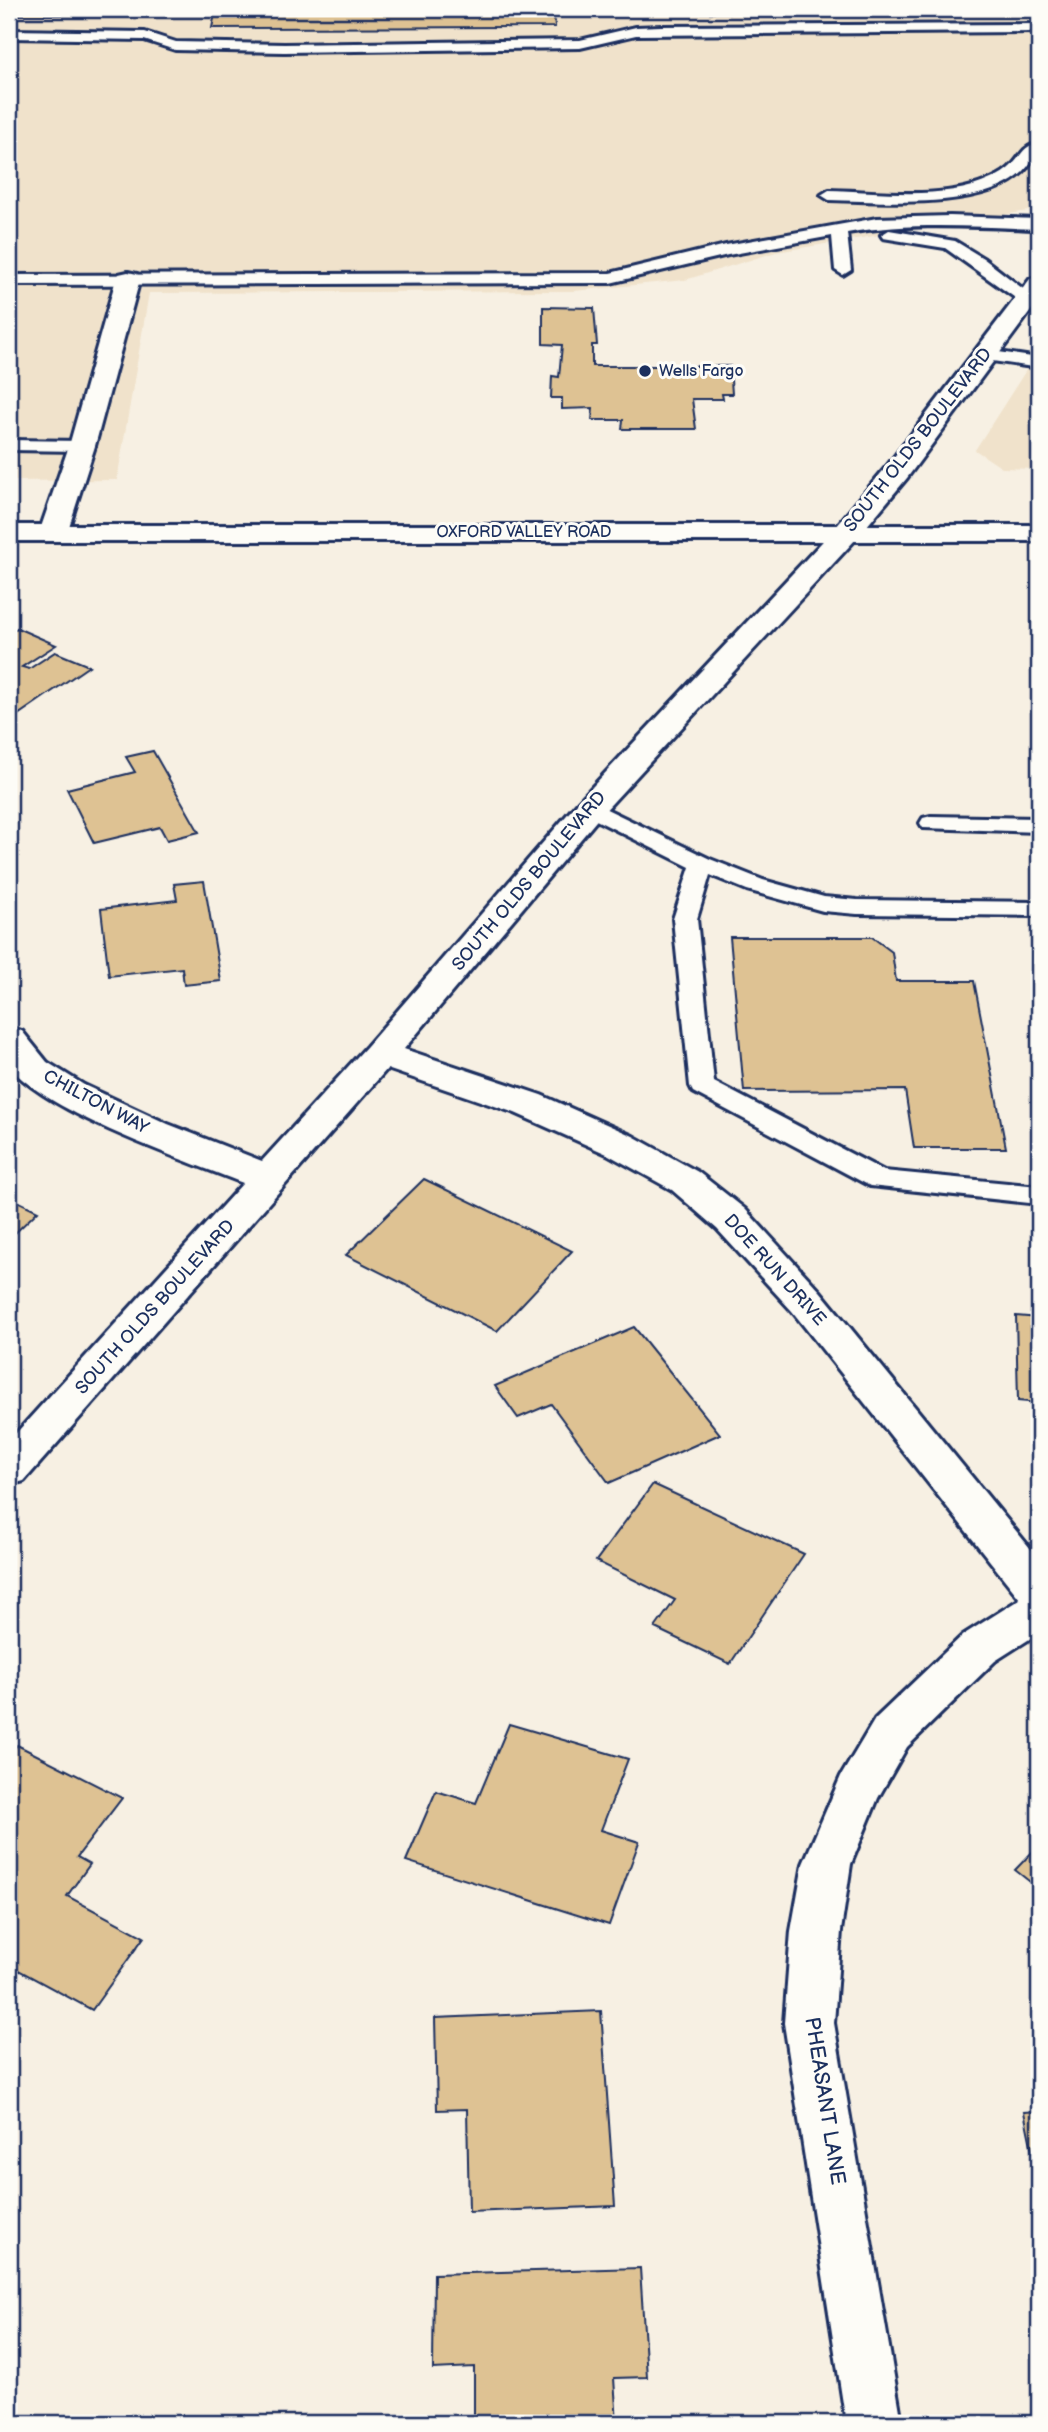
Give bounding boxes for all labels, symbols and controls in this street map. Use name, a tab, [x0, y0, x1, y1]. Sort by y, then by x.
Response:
street label: SOUTH OLDS BOULEVARD	[840, 344, 996, 536]
place label: Wells Fargo	[659, 362, 743, 381]
marker: Wells Fargo	[637, 363, 653, 379]
street label: OXFORD VALLEY ROAD	[437, 523, 611, 542]
street label: SOUTH OLDS BOULEVARD	[448, 787, 610, 975]
street label: CHILTON WAY	[40, 1065, 153, 1139]
street label: DOE RUN DRIVE	[720, 1210, 830, 1330]
street label: SOUTH OLDS BOULEVARD	[71, 1215, 239, 1399]
street label: PHEASANT LANE	[799, 2015, 851, 2187]

